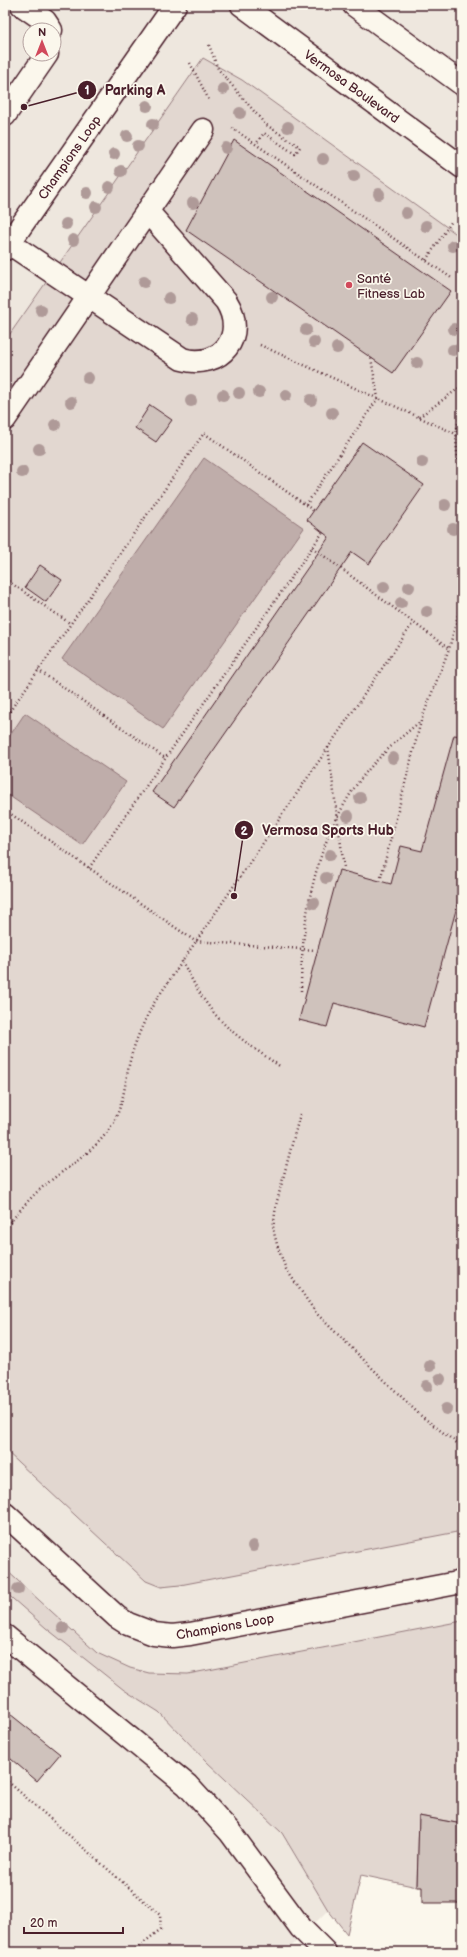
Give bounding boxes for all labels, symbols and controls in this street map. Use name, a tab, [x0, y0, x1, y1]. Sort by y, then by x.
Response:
north arrow	[22, 22, 62, 62]
text: N	[38, 26, 46, 39]
street label: Vermosa Boulevard	[301, 47, 402, 127]
callout: Parking A	[77, 77, 174, 103]
text: Parking A	[105, 82, 166, 99]
text: 1	[84, 83, 90, 98]
street label: Champions Loop	[35, 112, 105, 203]
place label: Santé Fitness Lab	[357, 271, 425, 302]
marker: Santé Fitness Lab	[344, 280, 354, 290]
callout: Vermosa Sports Hub	[234, 817, 402, 843]
text: Vermosa Sports Hub	[262, 822, 394, 839]
text: 2	[240, 824, 248, 839]
street label: Champions Loop	[175, 1610, 275, 1643]
scale bar	[24, 1909, 123, 1935]
text: 20 m	[30, 1916, 57, 1931]

